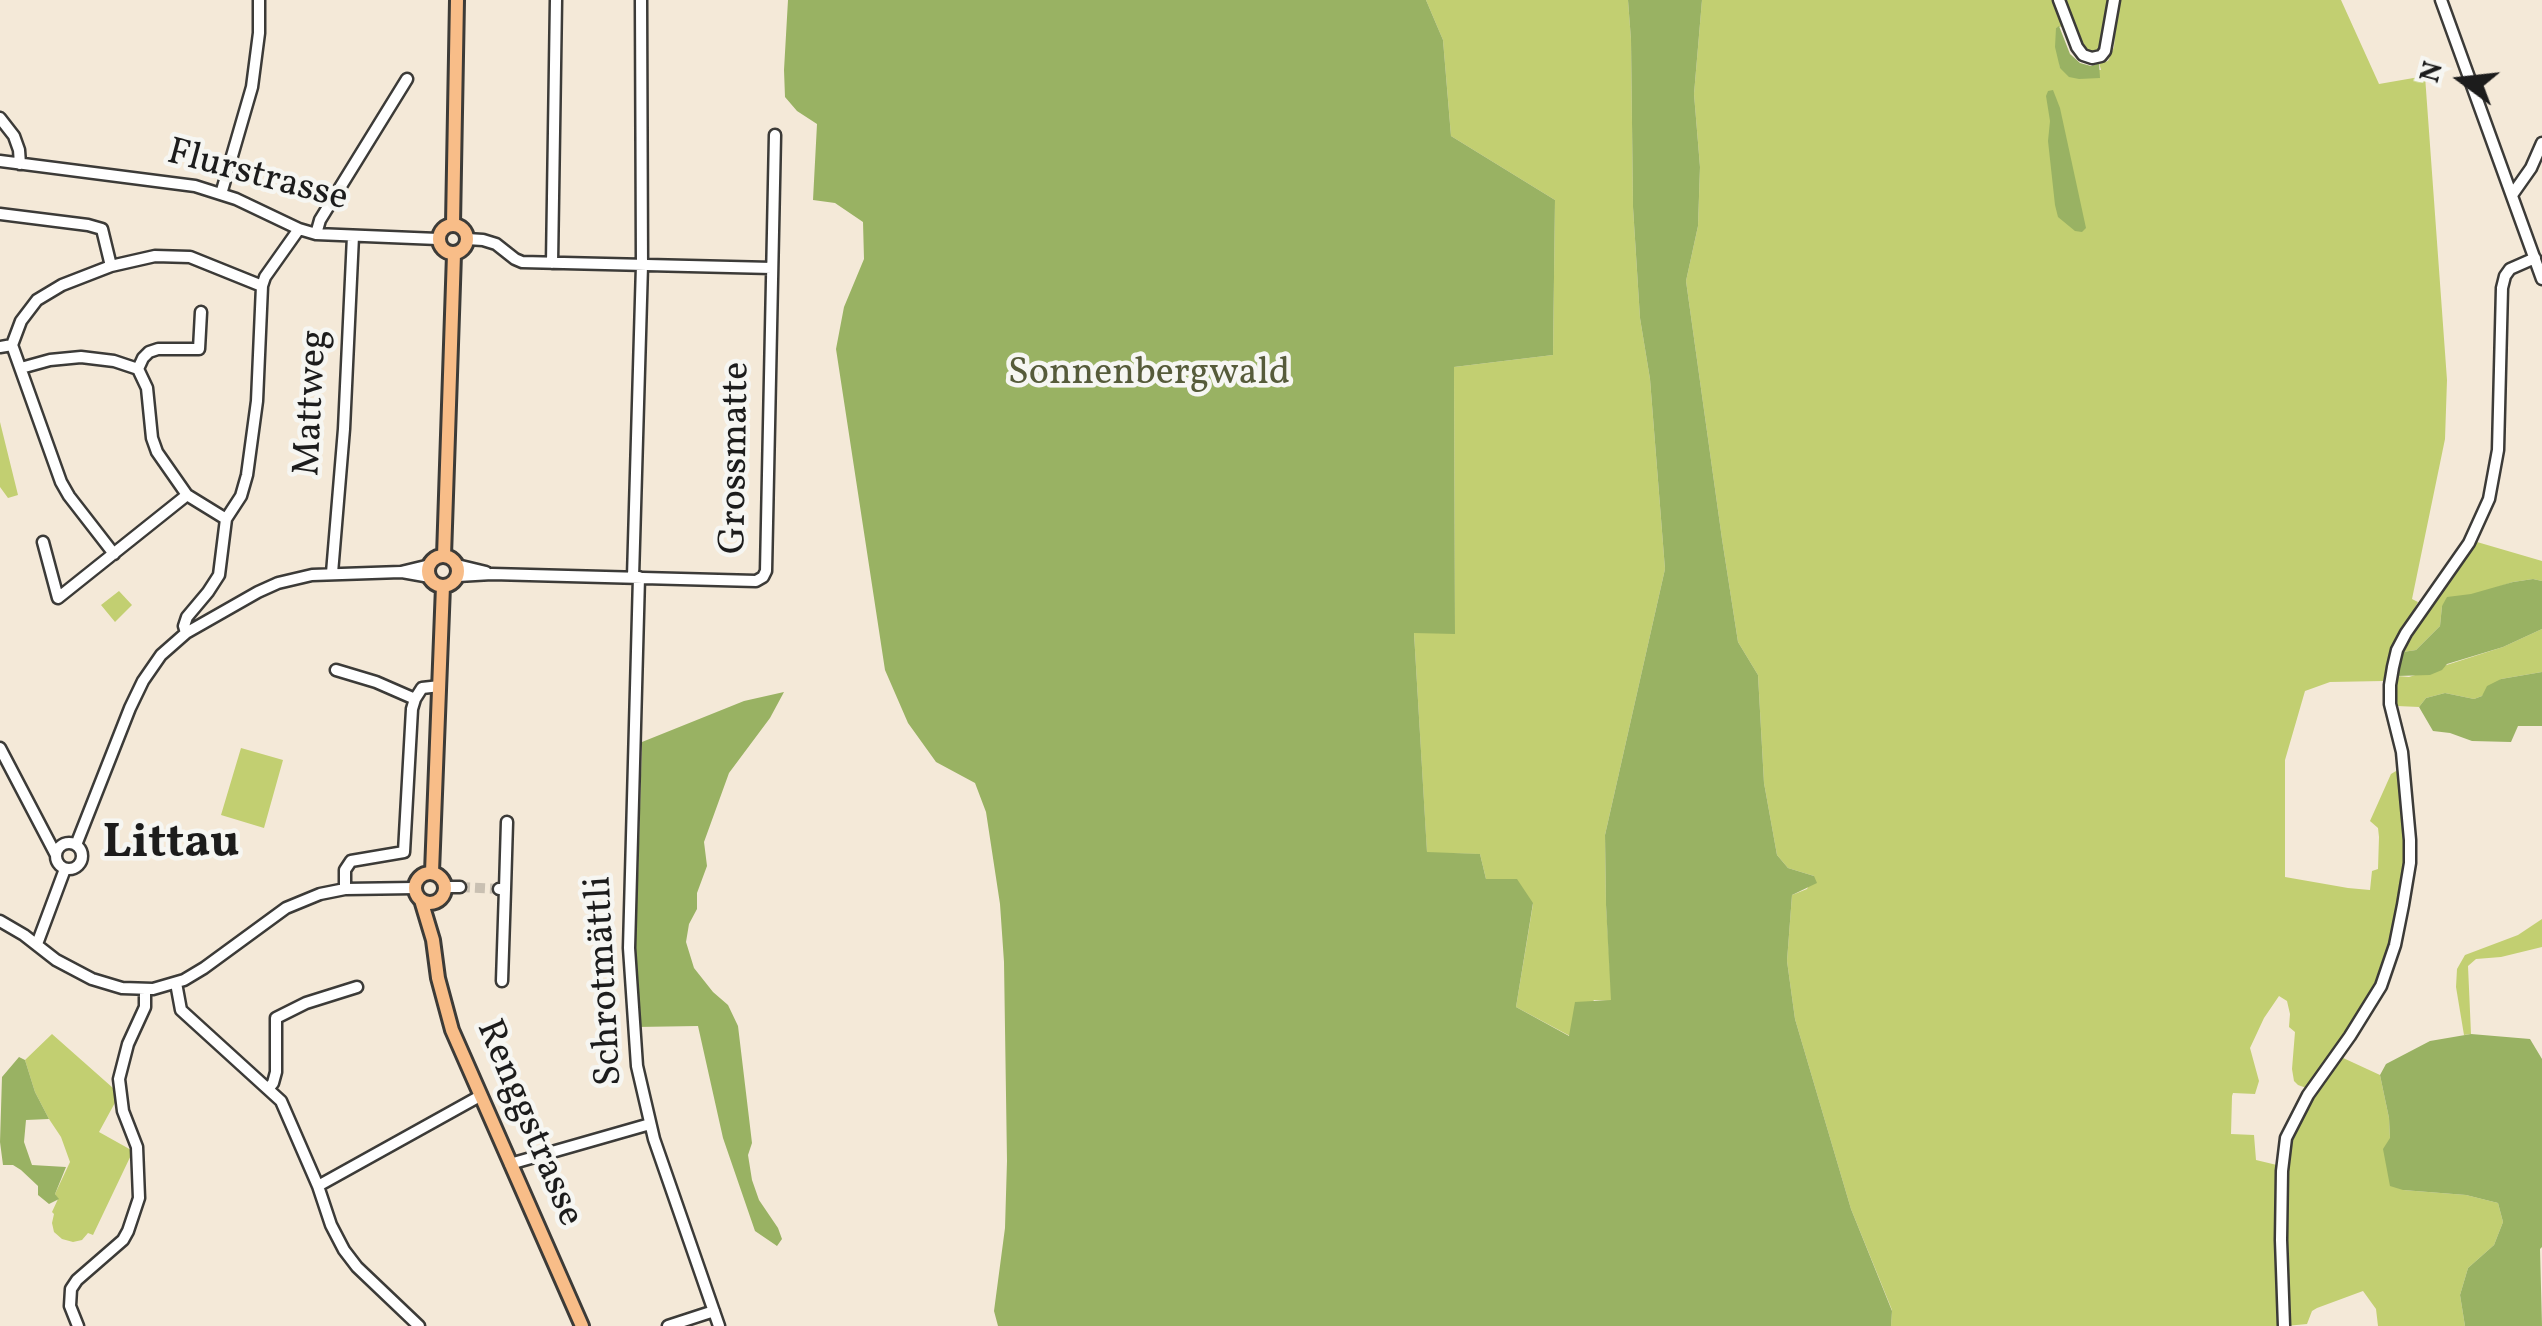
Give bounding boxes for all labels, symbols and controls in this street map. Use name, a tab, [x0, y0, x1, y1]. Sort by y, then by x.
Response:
north arrow	[2412, 30, 2512, 130]
text: N	[2411, 57, 2454, 87]
street label: Flurstrasse	[162, 132, 352, 224]
street label: Mattweg	[287, 329, 341, 477]
park label: Sonnenbergwald	[1008, 353, 1290, 399]
street label: Grossmatte	[714, 361, 762, 555]
district label: Littau	[103, 818, 239, 876]
street label: Schrotmättli	[579, 875, 635, 1087]
street label: Renggstrasse	[463, 1014, 591, 1234]

